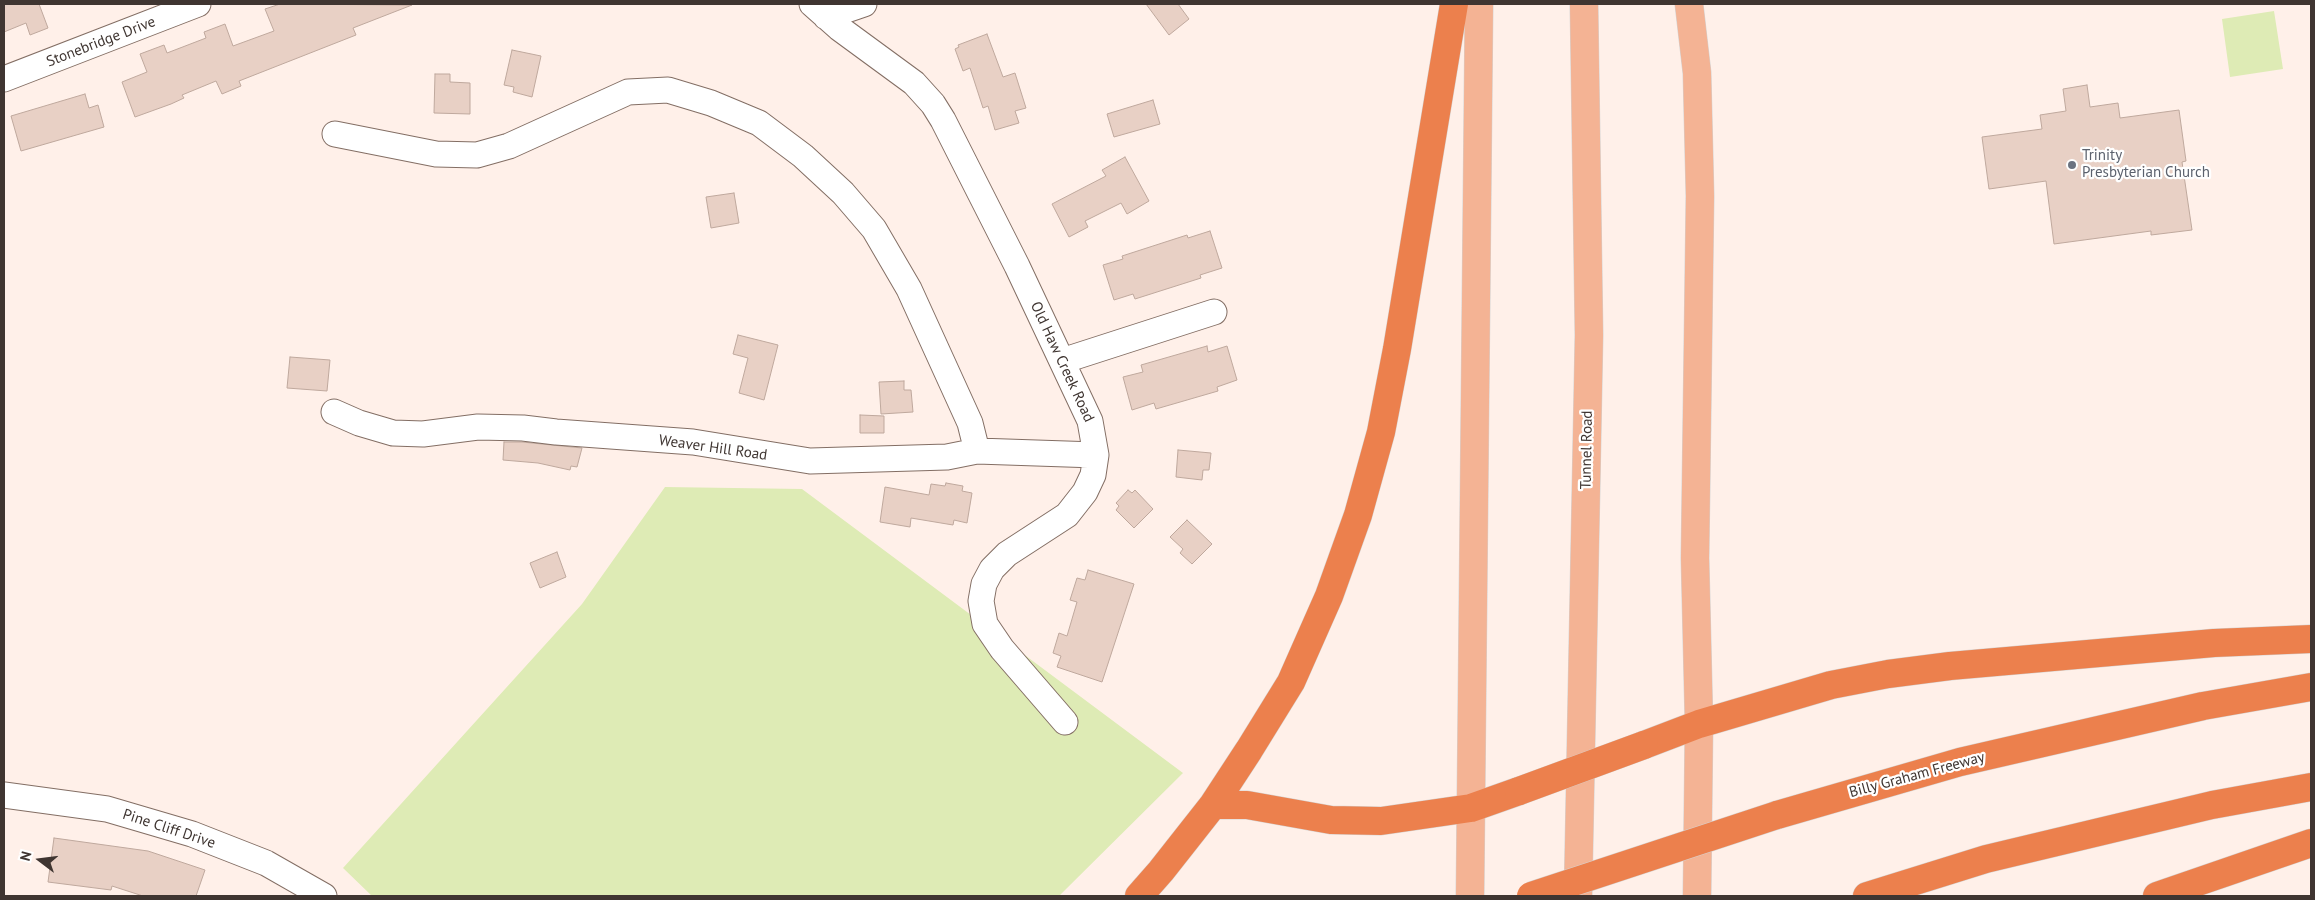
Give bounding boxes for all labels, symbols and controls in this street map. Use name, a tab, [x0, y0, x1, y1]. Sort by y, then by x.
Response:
street label: Stonebridge Drive	[44, 13, 158, 71]
place label: Trinity Presbyterian Church	[2082, 147, 2210, 182]
marker: Trinity Presbyterian Church	[2066, 159, 2078, 171]
street label: Old Haw Creek Road	[1026, 299, 1098, 425]
street label: Tunnel Road	[1577, 410, 1597, 490]
street label: Weaver Hill Road	[658, 431, 768, 465]
street label: Billy Graham Freeway	[1847, 748, 1987, 802]
street label: Pine Cliff Drive	[120, 806, 218, 852]
north arrow	[15, 835, 65, 885]
text: N	[16, 849, 35, 863]

